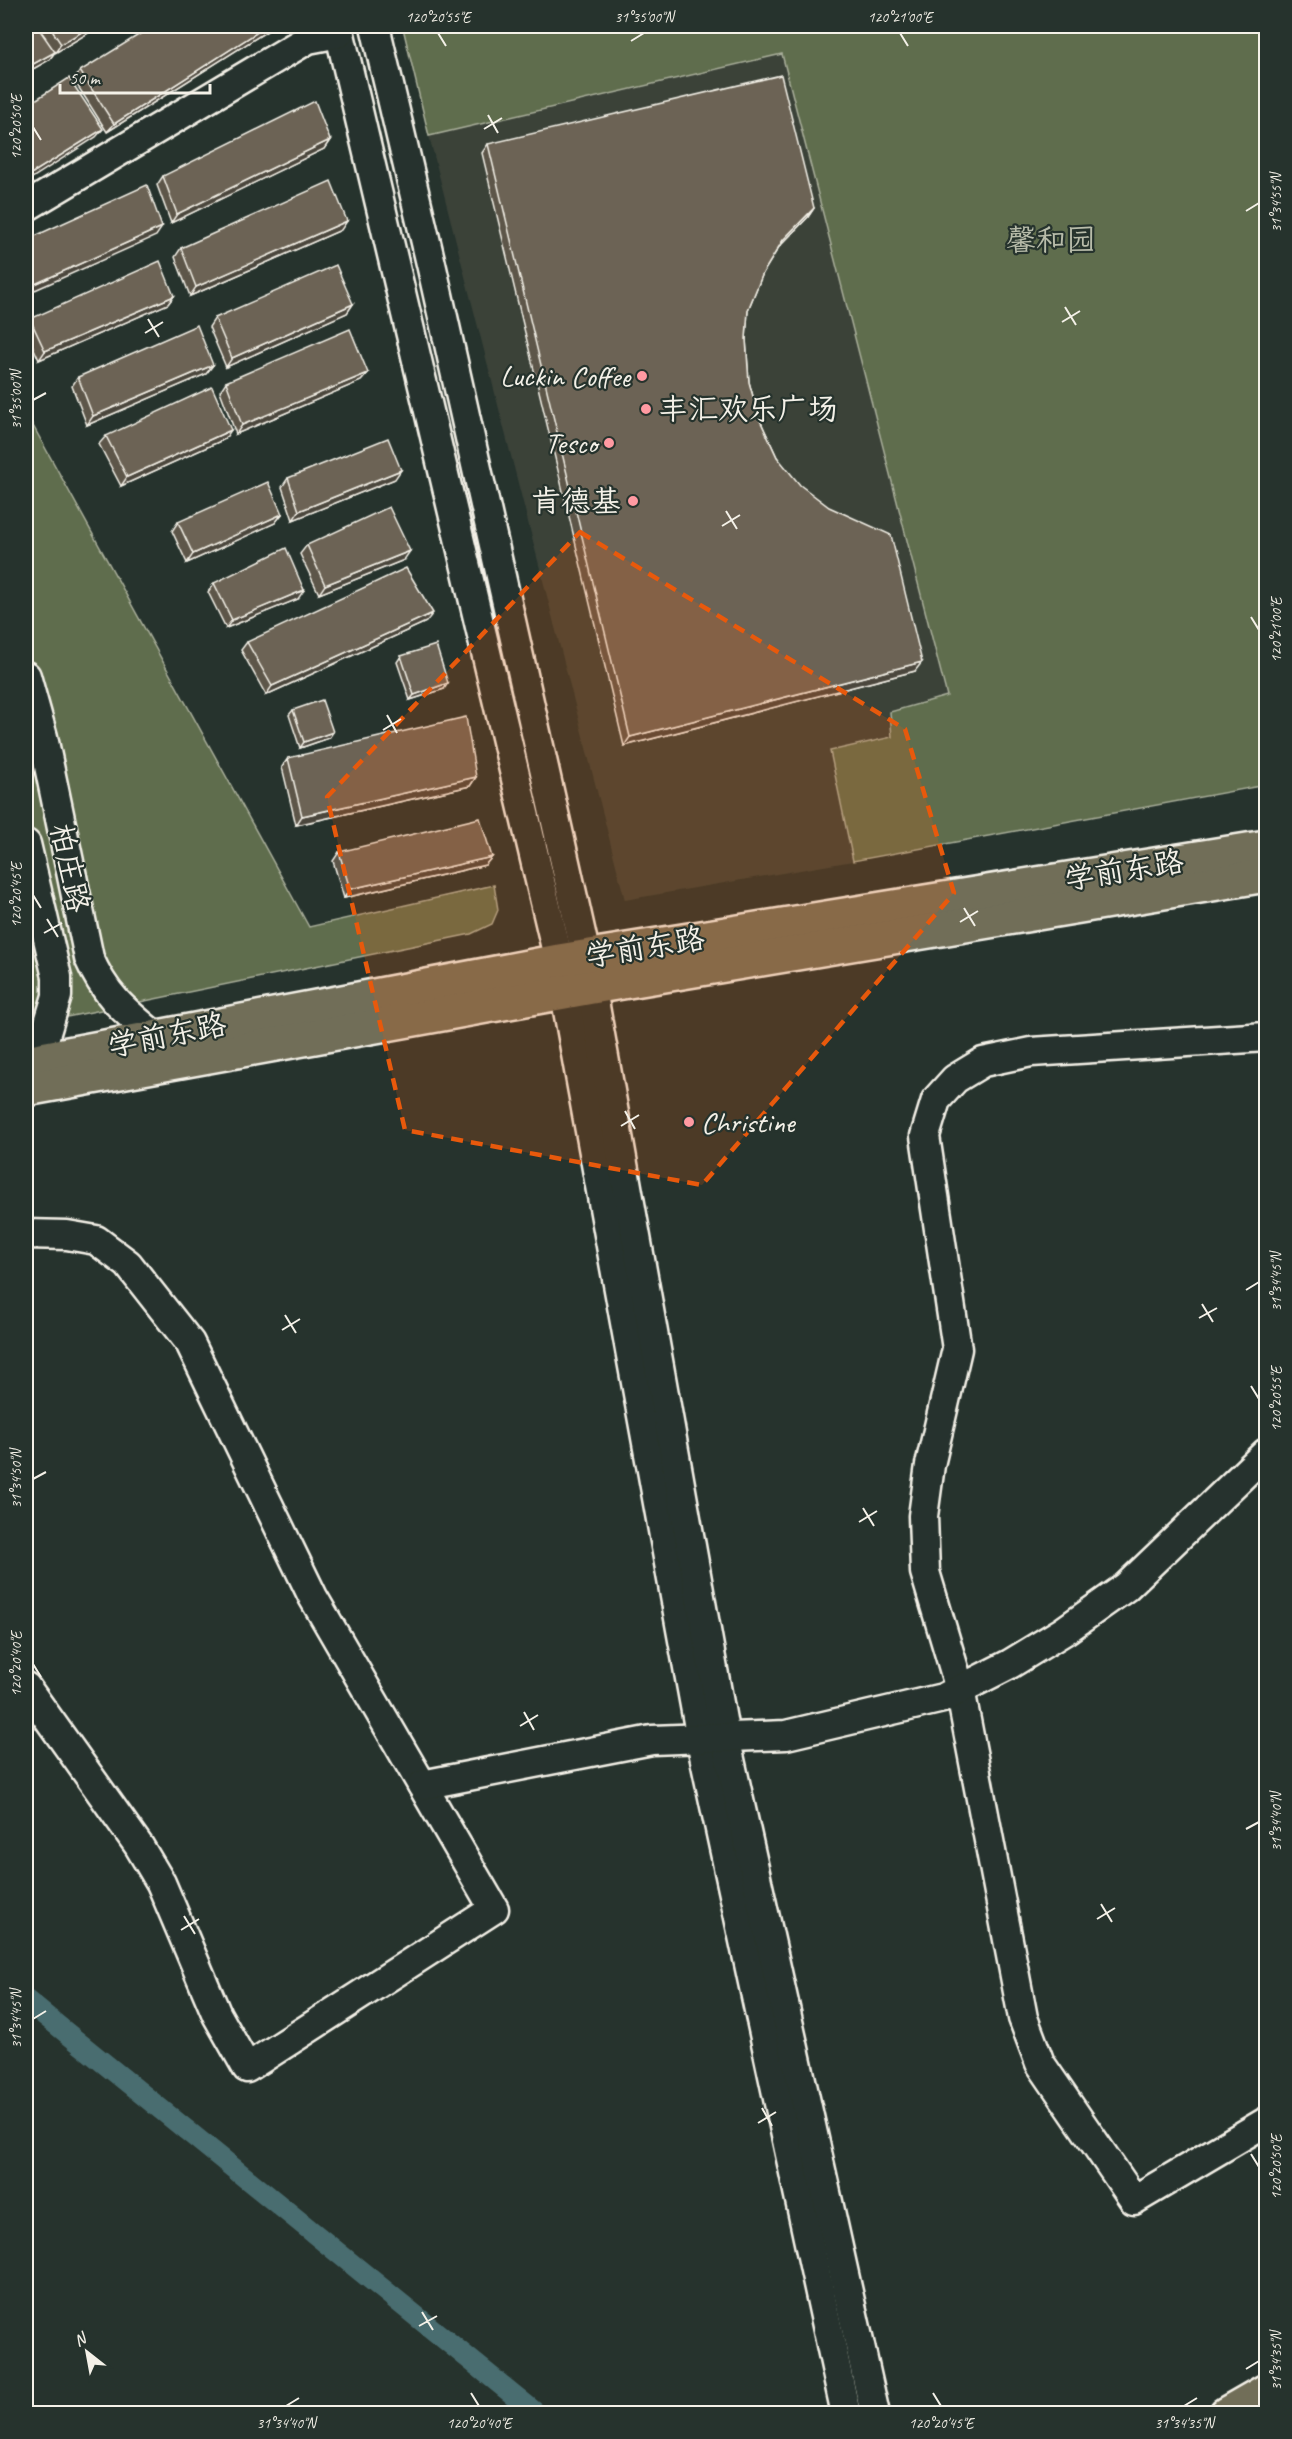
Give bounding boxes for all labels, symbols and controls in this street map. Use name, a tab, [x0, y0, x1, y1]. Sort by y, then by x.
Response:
text: 120°20'55"E	[406, 8, 472, 27]
text: 31°35'00"N	[614, 8, 677, 27]
text: 120°21'00"E	[868, 8, 934, 27]
scale bar	[60, 57, 210, 95]
text: 50 m	[69, 67, 102, 89]
text: 120°20'50"E	[7, 93, 26, 159]
text: 31°34'55"N	[1267, 170, 1286, 233]
park label: 馨和园	[1006, 221, 1096, 259]
place label: Luckin Coffee	[500, 357, 632, 395]
text: 31°35'00"N	[7, 367, 26, 430]
marker: Luckin Coffee	[635, 369, 649, 383]
place label: 丰汇欢乐广场	[658, 390, 838, 428]
marker: 丰汇欢乐广场	[639, 402, 653, 416]
place label: Tesco	[545, 424, 600, 462]
marker: Tesco	[602, 436, 616, 450]
place label: 肯德基	[531, 482, 621, 520]
marker: 肯德基	[626, 494, 640, 508]
text: 120°21'00"E	[1267, 596, 1286, 662]
street label: 柏庄路	[42, 820, 98, 916]
street label: 学前东路	[1062, 842, 1186, 898]
text: 120°20'45"E	[7, 861, 26, 927]
street label: 学前东路	[583, 919, 707, 975]
street label: 学前东路	[104, 1005, 230, 1065]
place label: Christine	[701, 1103, 797, 1141]
marker: Christine	[682, 1115, 696, 1129]
text: 31°34'45"N	[1267, 1249, 1286, 1312]
text: 120°20'55"E	[1267, 1365, 1286, 1431]
text: 31°34'50"N	[7, 1446, 26, 1509]
text: 120°20'40"E	[7, 1630, 26, 1696]
text: 31°34'40"N	[1267, 1789, 1286, 1852]
text: 31°34'45"N	[7, 1986, 26, 2049]
text: 120°20'50"E	[1267, 2133, 1286, 2199]
north arrow	[57, 2322, 117, 2382]
text: N	[70, 2327, 92, 2351]
text: 31°34'35"N	[1267, 2328, 1286, 2391]
text: 31°34'40"N	[256, 2414, 319, 2433]
text: 120°20'40"E	[447, 2414, 513, 2433]
text: 120°20'45"E	[909, 2414, 975, 2433]
text: 31°34'35"N	[1154, 2414, 1217, 2433]

